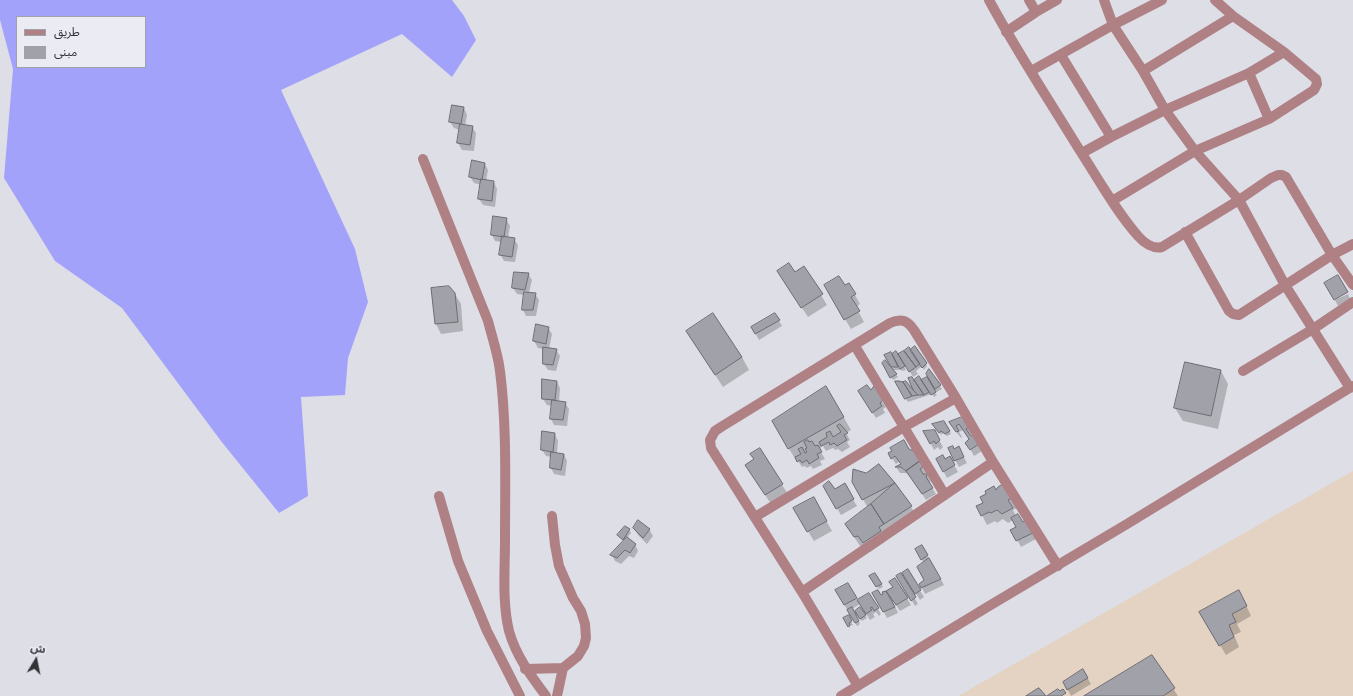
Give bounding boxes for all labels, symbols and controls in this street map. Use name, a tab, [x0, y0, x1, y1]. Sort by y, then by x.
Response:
legend	[16, 16, 146, 68]
text: طريق	[54, 24, 80, 40]
text: مبنى	[54, 44, 77, 60]
north arrow	[16, 640, 56, 680]
text: ش	[29, 640, 47, 656]

